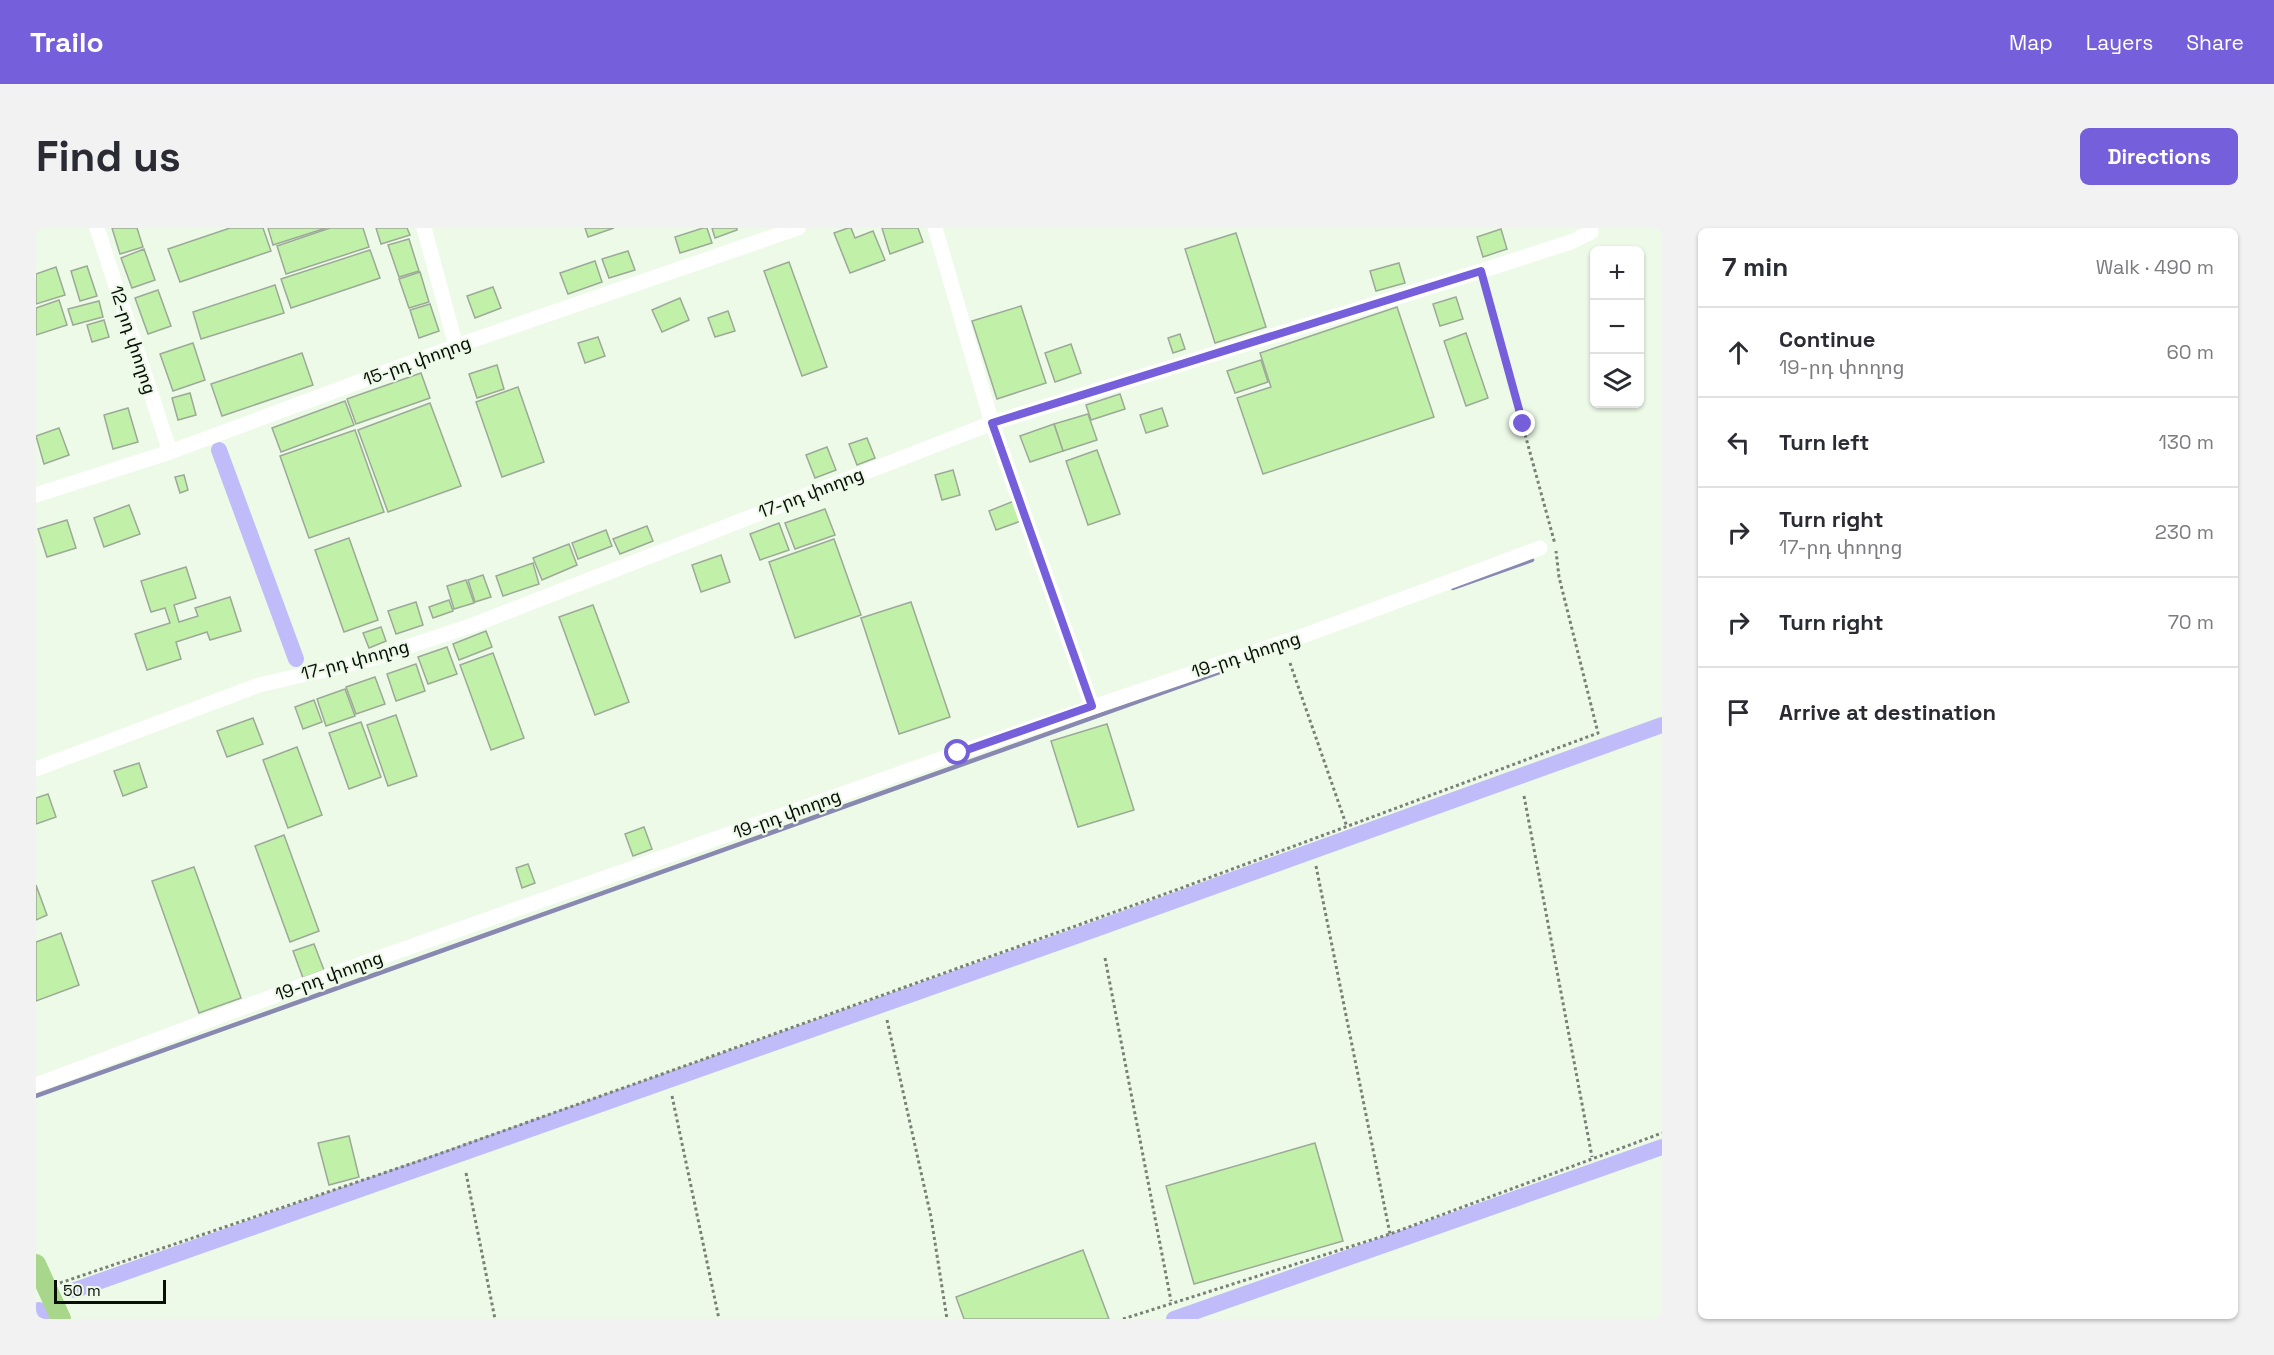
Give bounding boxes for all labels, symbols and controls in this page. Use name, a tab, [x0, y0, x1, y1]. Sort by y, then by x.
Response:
text: Trailo	[30, 24, 104, 60]
text: Map	[2009, 29, 2053, 56]
text: Layers	[2086, 29, 2153, 56]
text: Share	[2186, 29, 2244, 56]
button: Directions	[2080, 128, 2238, 185]
text: Find us	[36, 130, 181, 183]
map controls	[1590, 246, 1644, 408]
button: +	[1590, 246, 1644, 300]
text: 7 min	[1722, 250, 1788, 284]
text: Walk · 490 m	[2096, 254, 2214, 280]
street label: 12-րդ փողոց	[105, 283, 162, 397]
button: −	[1590, 300, 1644, 354]
text: Continue	[1779, 325, 1875, 353]
street label: 15-րդ փողոց	[360, 330, 474, 391]
icon: ahead	[1722, 336, 1755, 369]
text: 60 m	[2167, 339, 2214, 365]
button: layers	[1590, 354, 1644, 408]
text: 19-րդ փողոց	[1779, 354, 1905, 380]
route end	[1509, 410, 1535, 436]
icon: left	[1722, 426, 1755, 459]
text: Turn left	[1779, 428, 1869, 456]
text: 130 m	[2158, 429, 2214, 455]
street label: 17-րդ փողոց	[755, 462, 867, 523]
text: Turn right	[1779, 505, 1884, 533]
icon: right	[1722, 516, 1755, 549]
text: 230 m	[2155, 519, 2214, 545]
text: 17-րդ փողոց	[1779, 534, 1902, 560]
icon: right	[1722, 606, 1755, 639]
text: Turn right	[1779, 608, 1884, 636]
text: 70 m	[2168, 609, 2214, 635]
street label: 19-րդ փողոց	[1189, 626, 1303, 683]
street label: 17-րդ փողոց	[298, 634, 412, 685]
icon: arrive	[1722, 696, 1755, 729]
text: Arrive at destination	[1779, 698, 1996, 726]
route start	[944, 739, 970, 765]
street label: 19-րդ փողոց	[730, 783, 844, 844]
street label: 19-րդ փողոց	[272, 945, 386, 1006]
scale bar	[54, 1277, 166, 1304]
text: 50 m	[63, 1280, 101, 1301]

